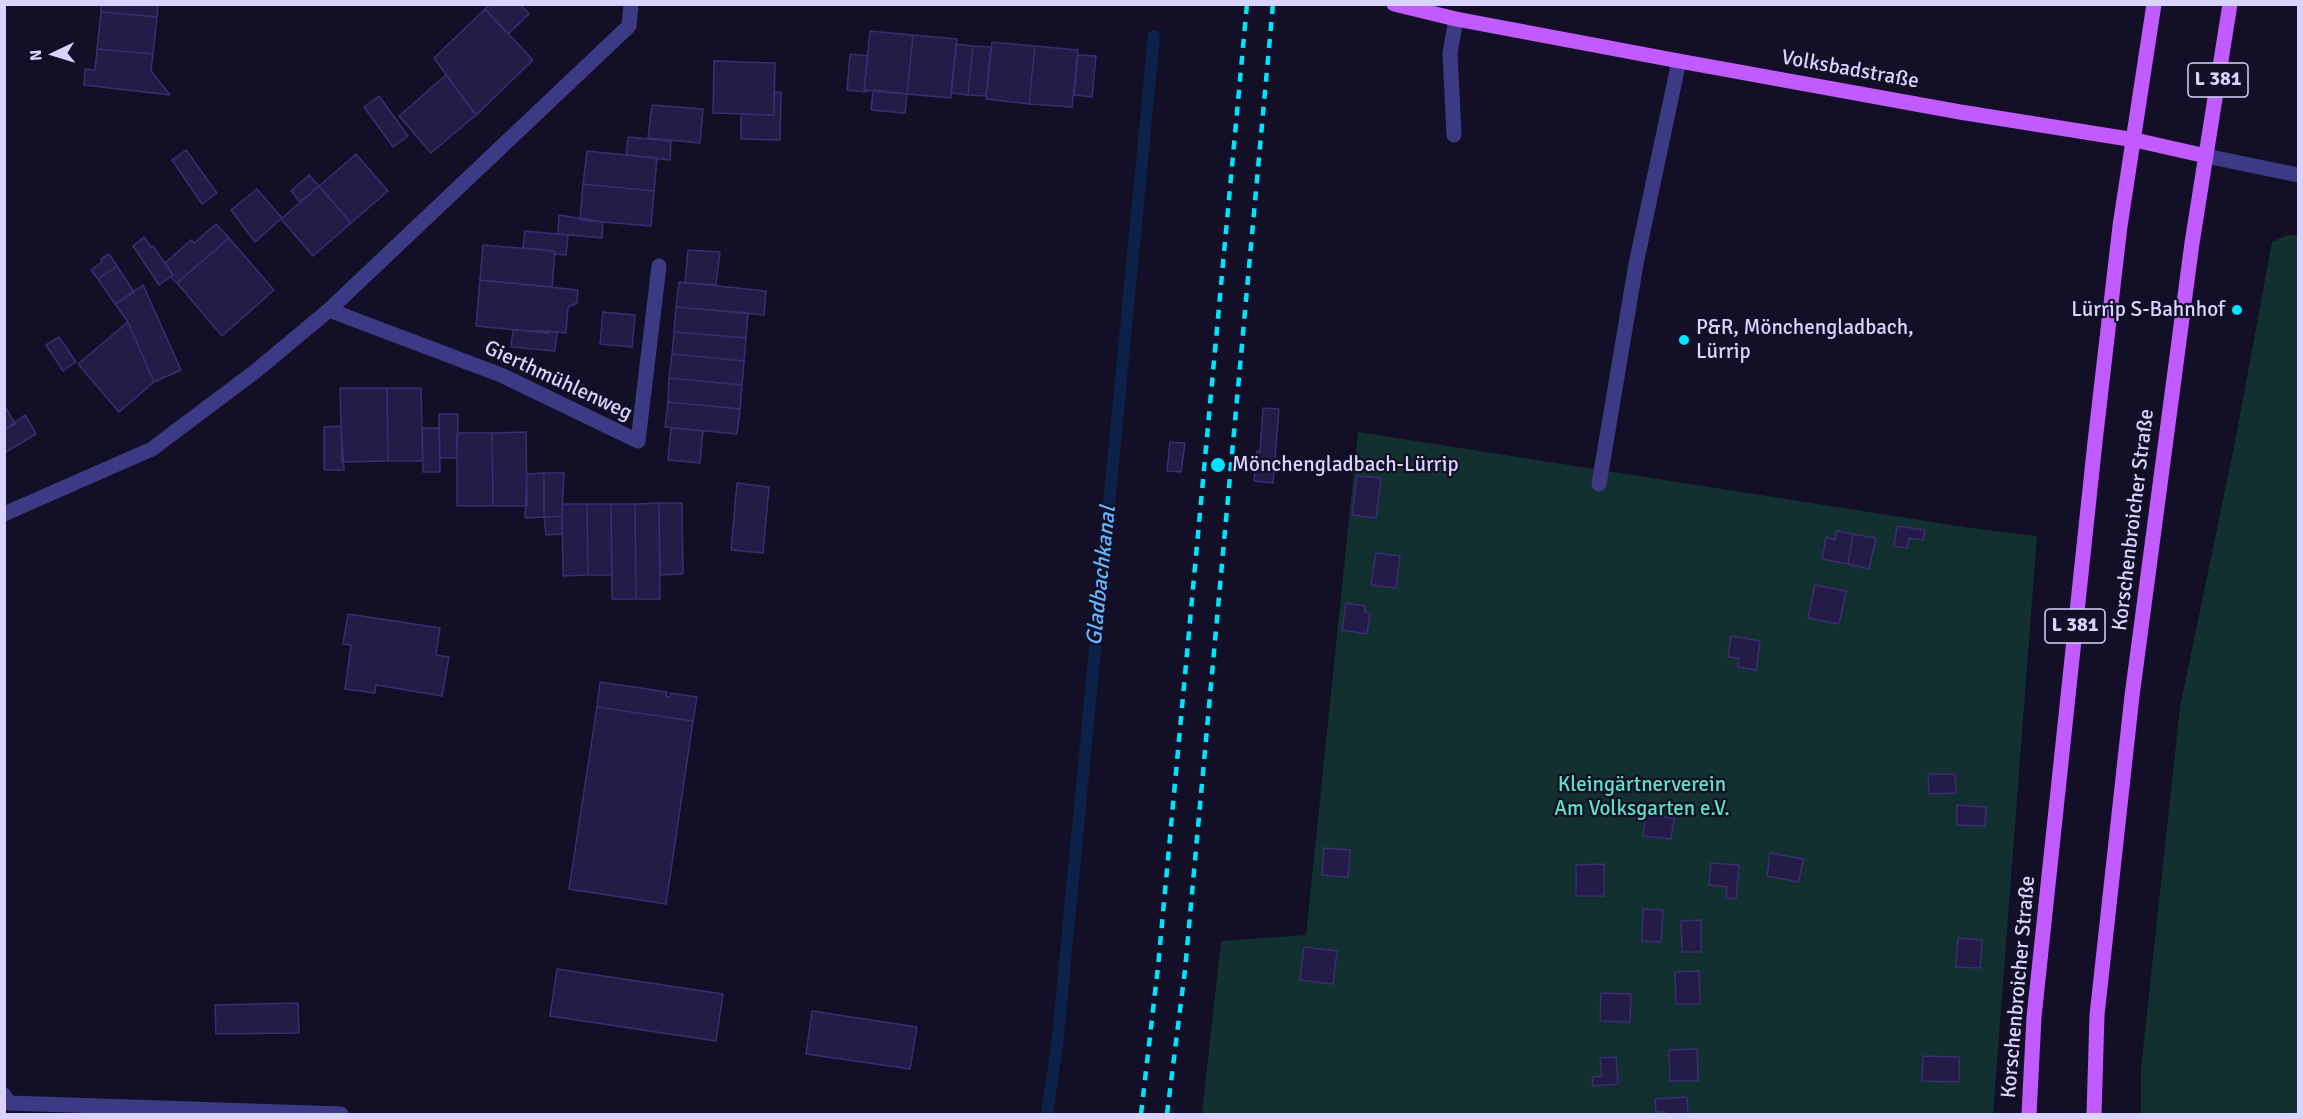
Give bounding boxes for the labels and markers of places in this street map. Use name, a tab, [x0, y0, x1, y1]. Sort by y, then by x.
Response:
place label: Lürrip S-Bahnhof	[2071, 297, 2225, 323]
marker: Lürrip S-Bahnhof	[2230, 303, 2244, 317]
place label: P&R, Mönchengladbach, Lürrip	[1696, 315, 1914, 365]
marker: P&R, Mönchengladbach, Lürrip	[1677, 333, 1691, 347]
place label: Mönchengladbach-Lürrip	[1232, 452, 1459, 478]
marker: Mönchengladbach-Lürrip	[1209, 456, 1227, 474]

